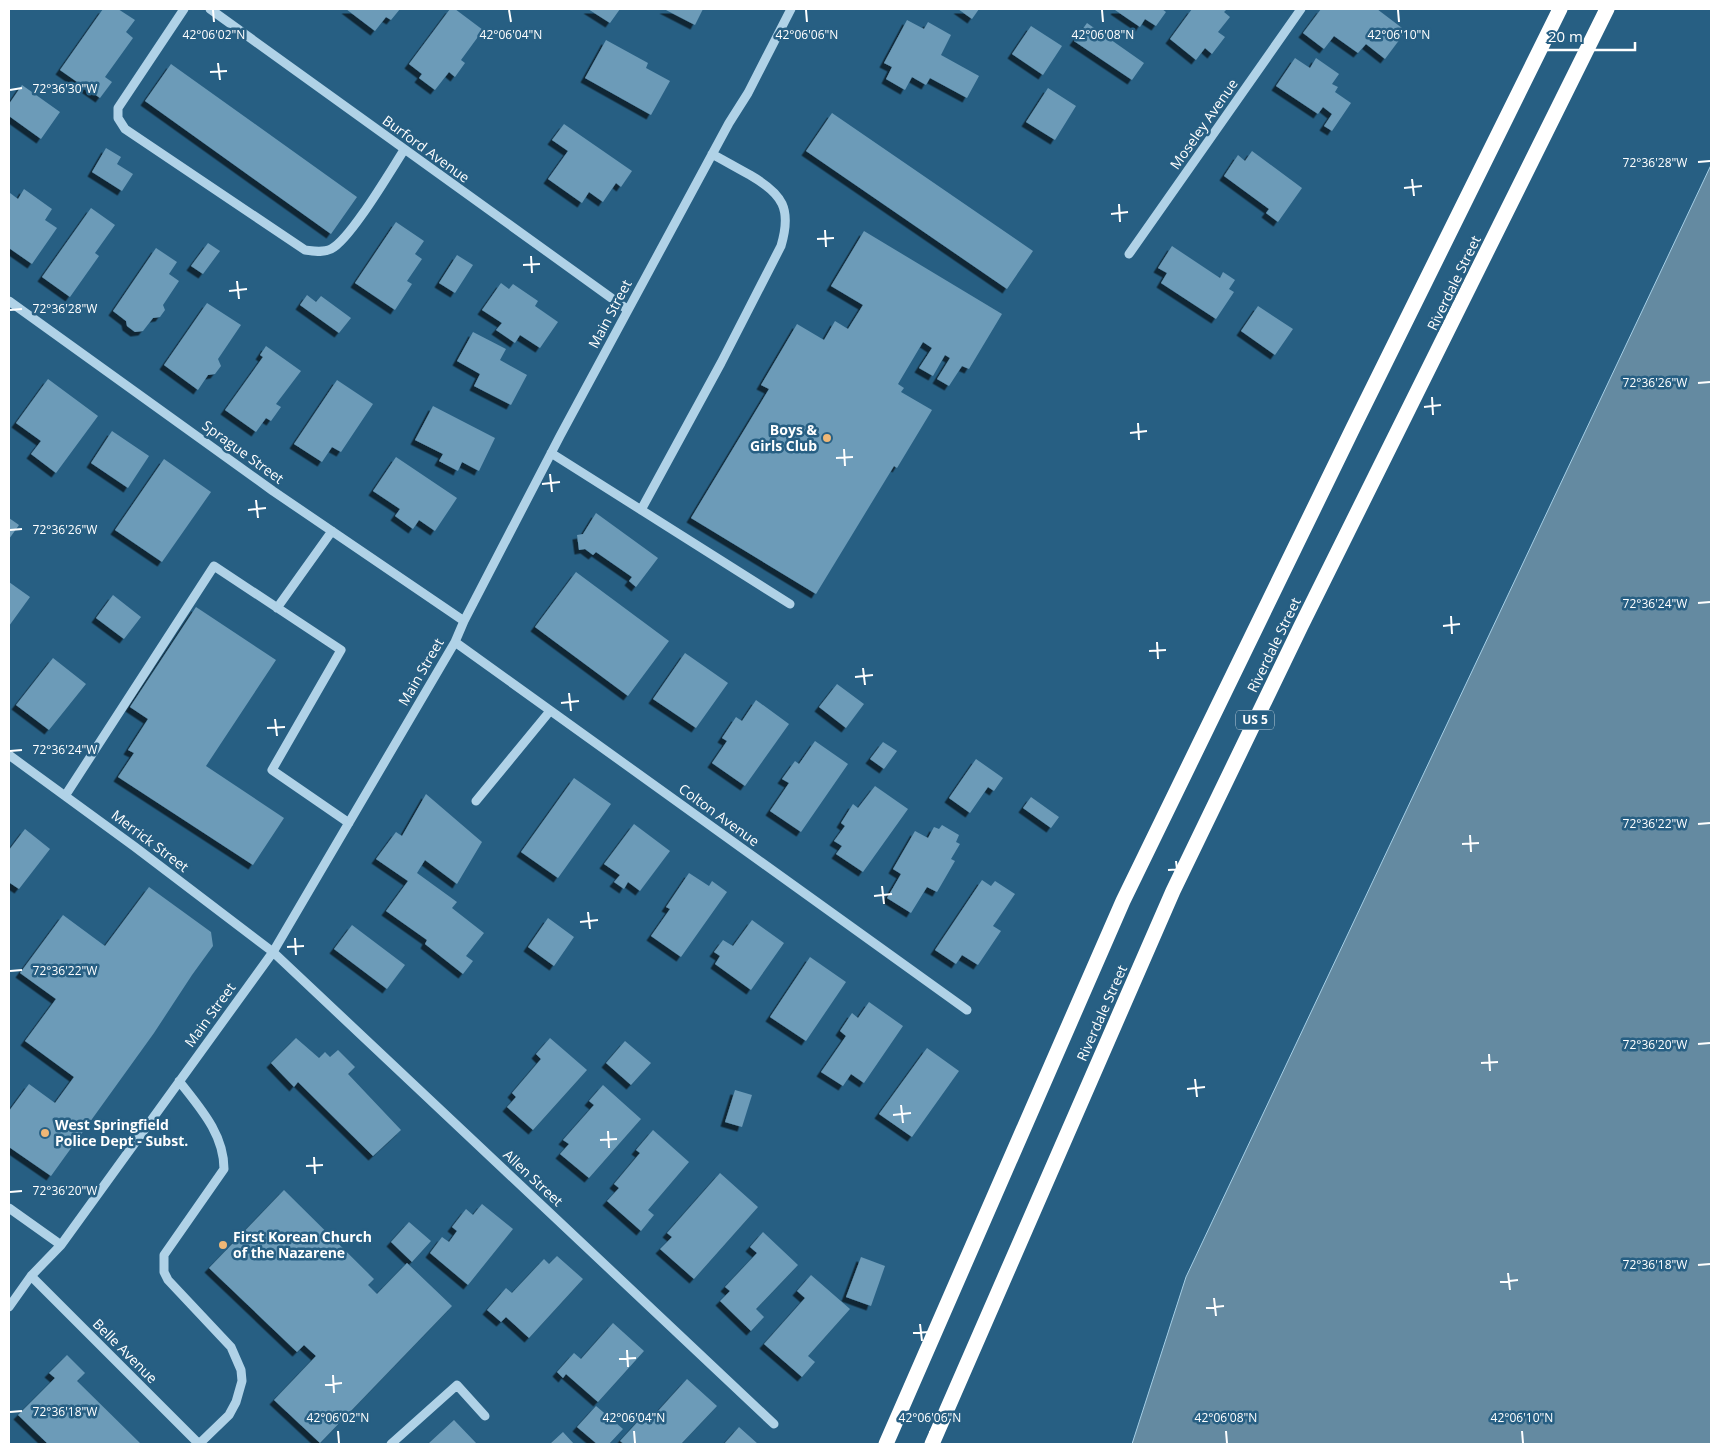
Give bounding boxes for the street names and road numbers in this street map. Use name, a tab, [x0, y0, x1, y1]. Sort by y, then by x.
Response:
street label: Moseley Avenue	[1165, 75, 1242, 173]
street label: Burford Avenue	[379, 111, 474, 187]
street label: Riverdale Street	[1422, 232, 1485, 333]
street label: Main Street	[584, 276, 636, 351]
street label: Sprague Street	[199, 416, 288, 488]
street label: Riverdale Street	[1242, 594, 1305, 695]
street label: Main Street	[394, 634, 448, 709]
road number: US 5	[1236, 710, 1274, 730]
street label: Colton Avenue	[675, 779, 763, 850]
street label: Merrick Street	[108, 805, 193, 876]
street label: Riverdale Street	[1072, 962, 1131, 1064]
street label: Main Street	[180, 979, 239, 1051]
street label: Allen Street	[499, 1145, 567, 1210]
street label: Belle Avenue	[89, 1314, 162, 1387]

